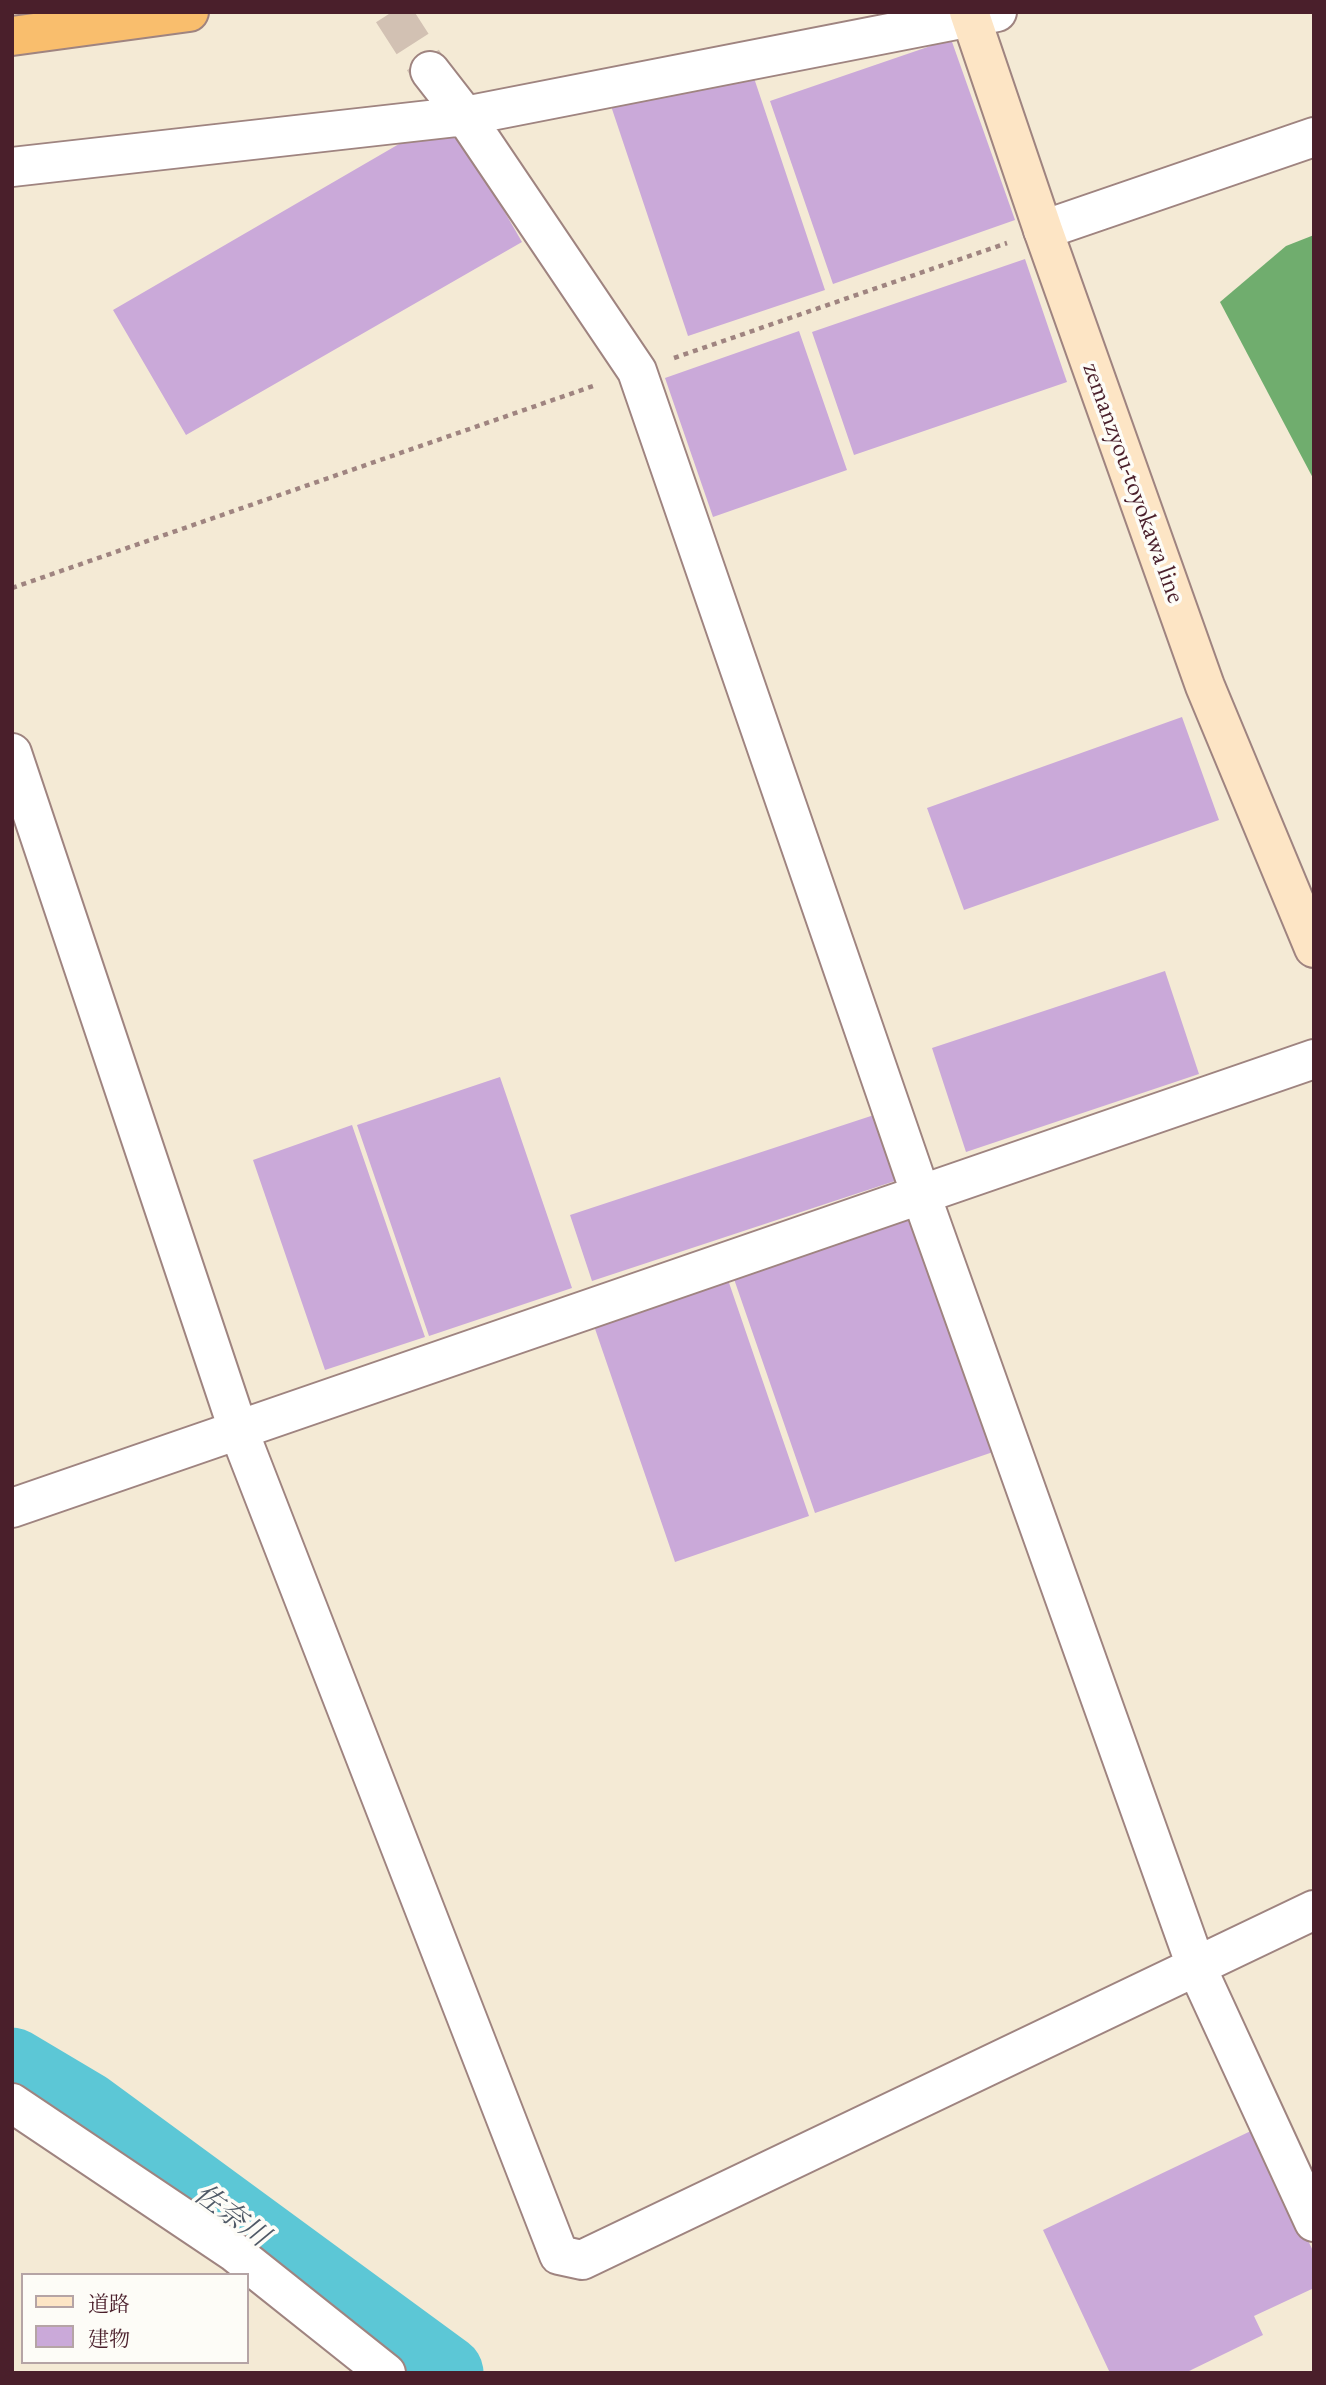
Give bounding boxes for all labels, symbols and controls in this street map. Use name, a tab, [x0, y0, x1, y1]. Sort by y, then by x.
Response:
street label: zemanzyou-toyokawa line	[1075, 358, 1191, 608]
water label: 佐奈川	[187, 2178, 275, 2254]
legend	[21, 2273, 248, 2364]
text: 道路	[88, 2290, 130, 2317]
text: 建物	[88, 2325, 130, 2352]

